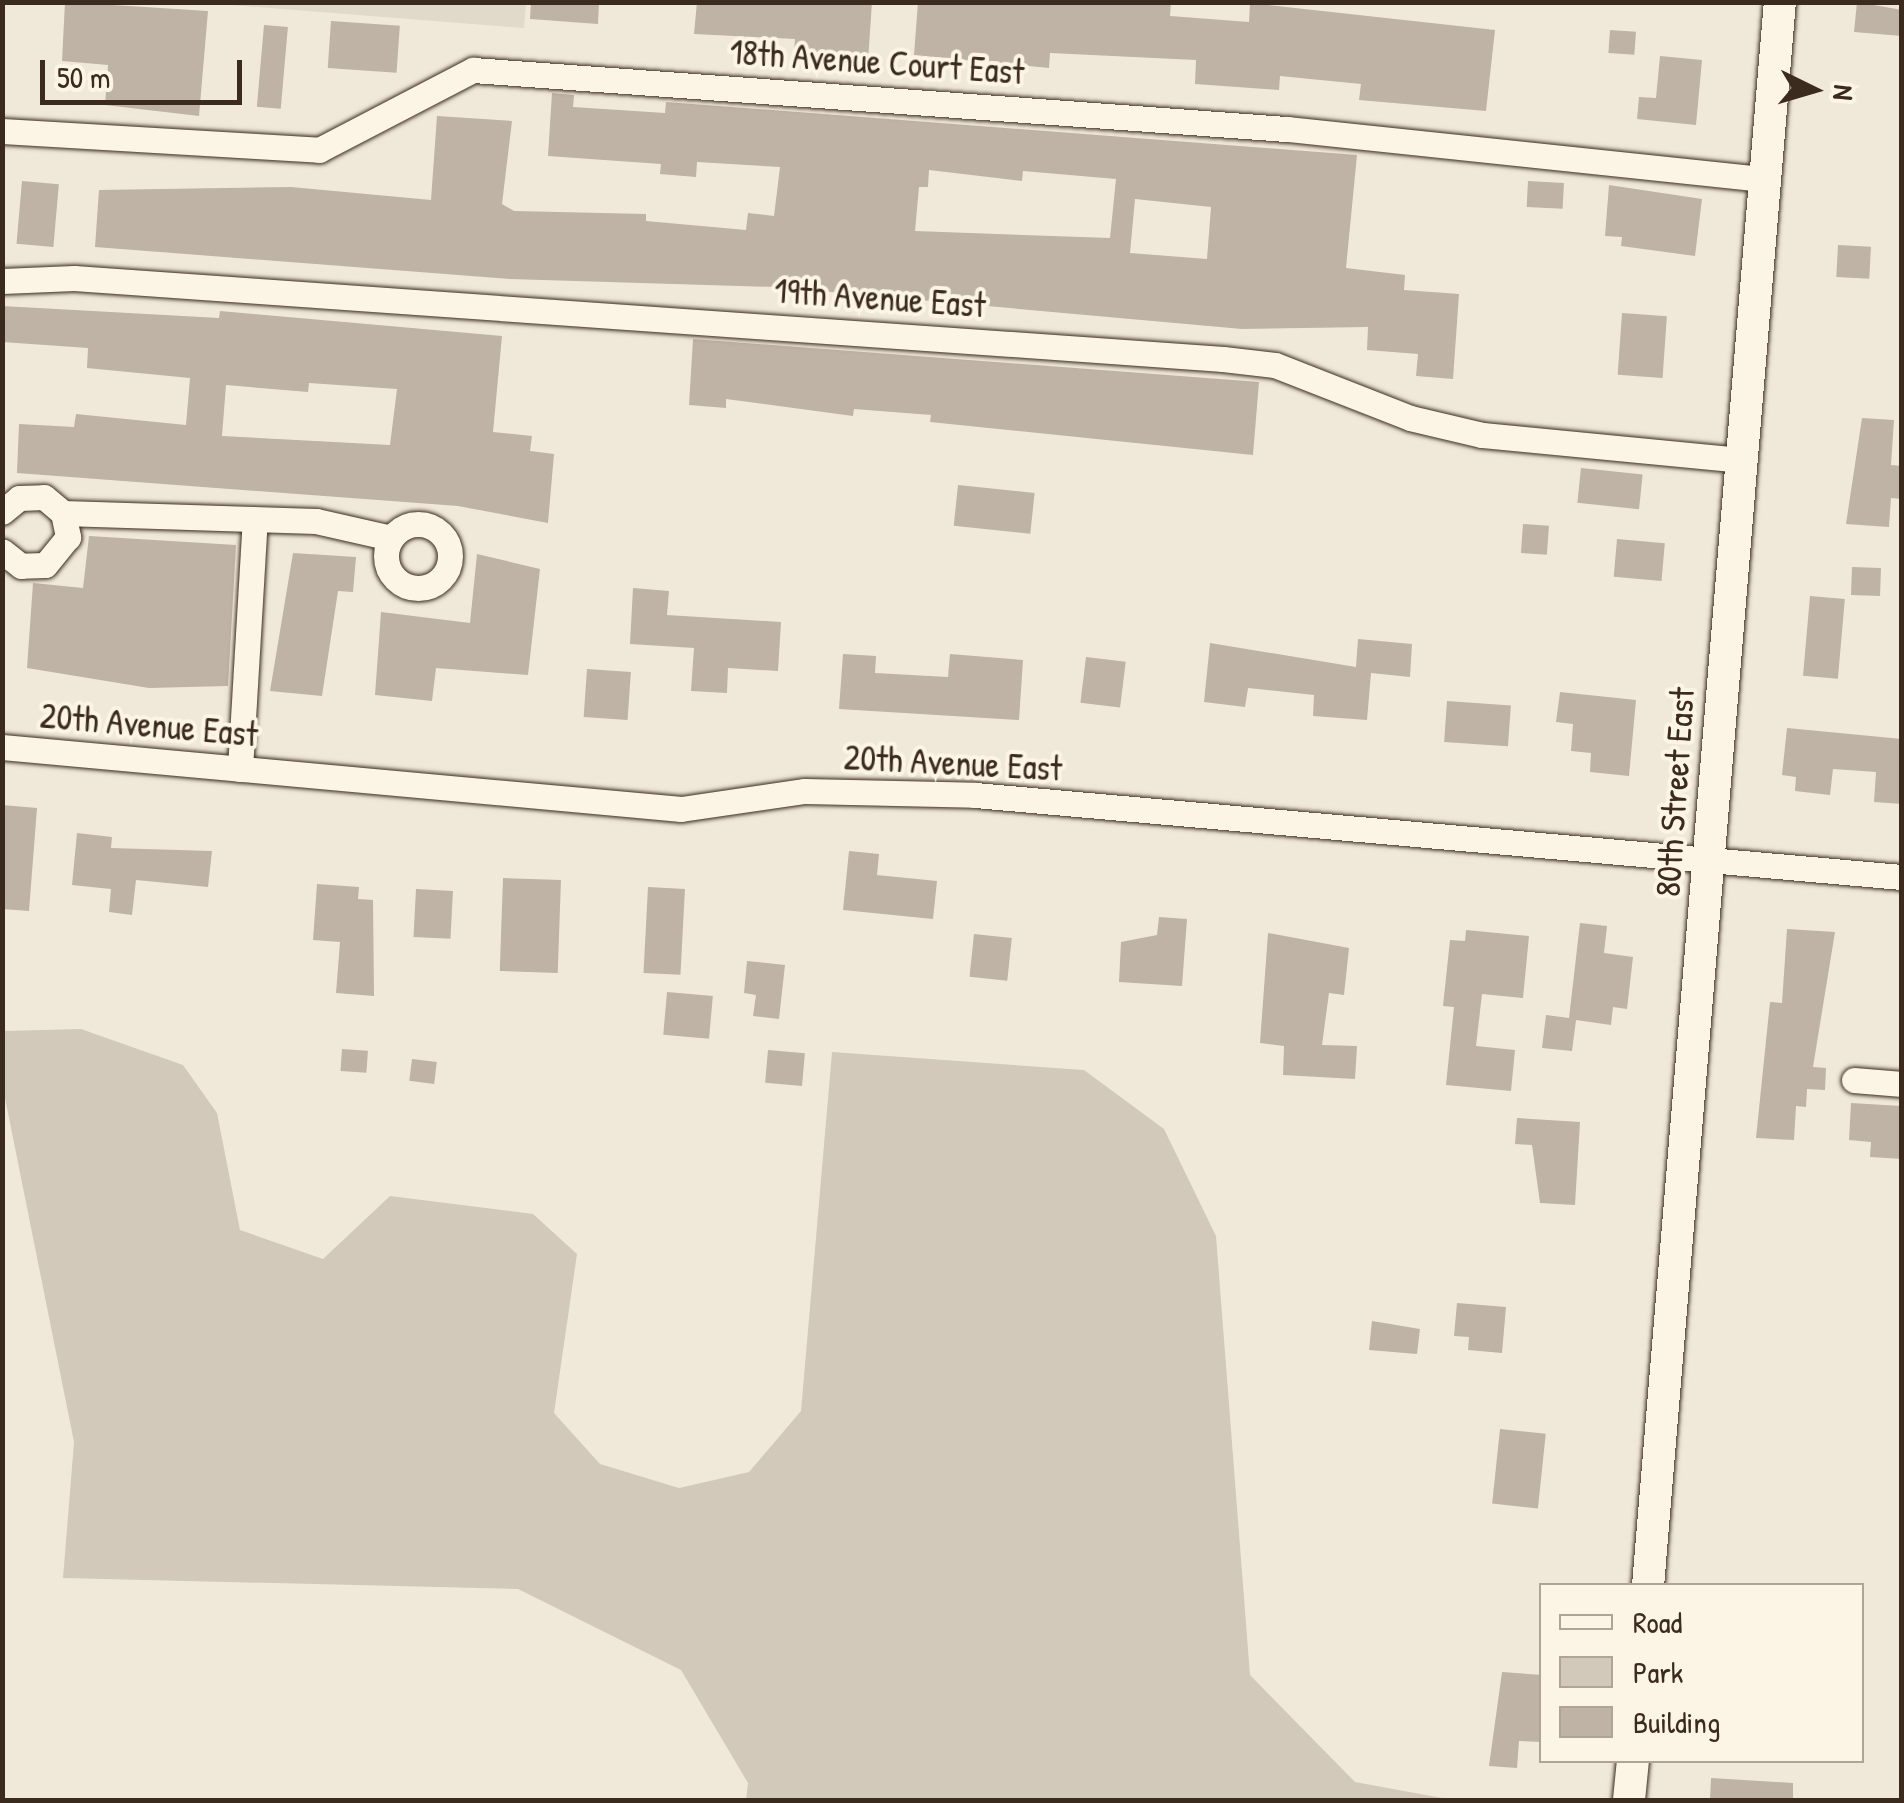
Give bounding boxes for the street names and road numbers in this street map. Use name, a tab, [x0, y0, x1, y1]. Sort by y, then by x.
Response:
street label: 18th Avenue Court East	[728, 31, 1026, 93]
street label: 19th Avenue East	[773, 270, 987, 326]
street label: 80th Street East	[1647, 686, 1703, 898]
street label: 20th Avenue East	[38, 695, 260, 755]
street label: 20th Avenue East	[843, 736, 1063, 790]

